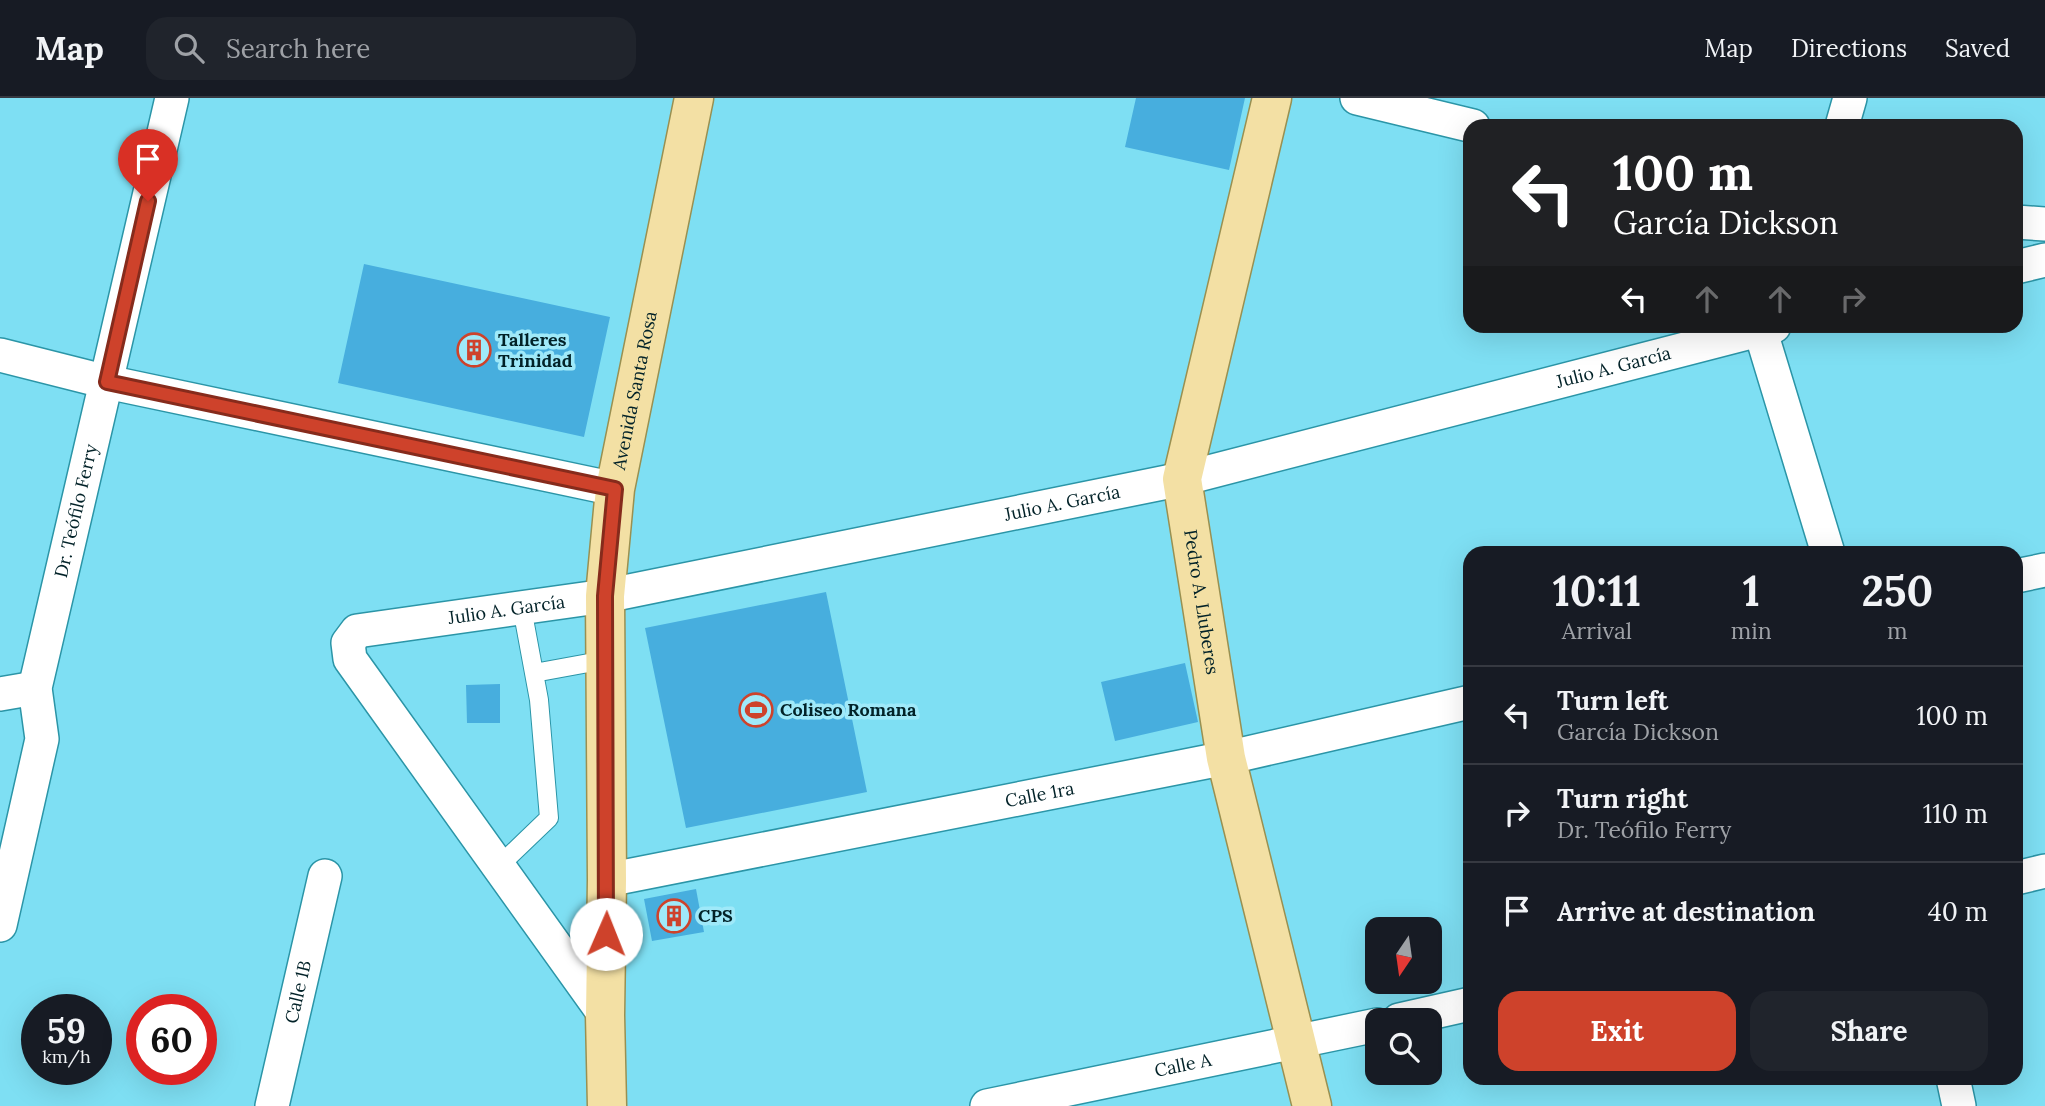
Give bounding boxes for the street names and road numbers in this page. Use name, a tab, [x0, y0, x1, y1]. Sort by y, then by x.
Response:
street label: Avenida Santa Rosa	[607, 309, 662, 473]
street label: Julio A. García	[1553, 341, 1673, 393]
street label: Dr. Teófilo Ferry	[49, 441, 102, 580]
street label: Julio A. García	[1001, 480, 1122, 526]
street label: Pedro A. Lluberes	[1179, 528, 1225, 676]
street label: Julio A. García	[446, 590, 566, 629]
street label: Calle 1ra	[1003, 776, 1076, 812]
street label: Calle 1B	[279, 958, 316, 1026]
street label: Calle A	[1152, 1048, 1214, 1082]

